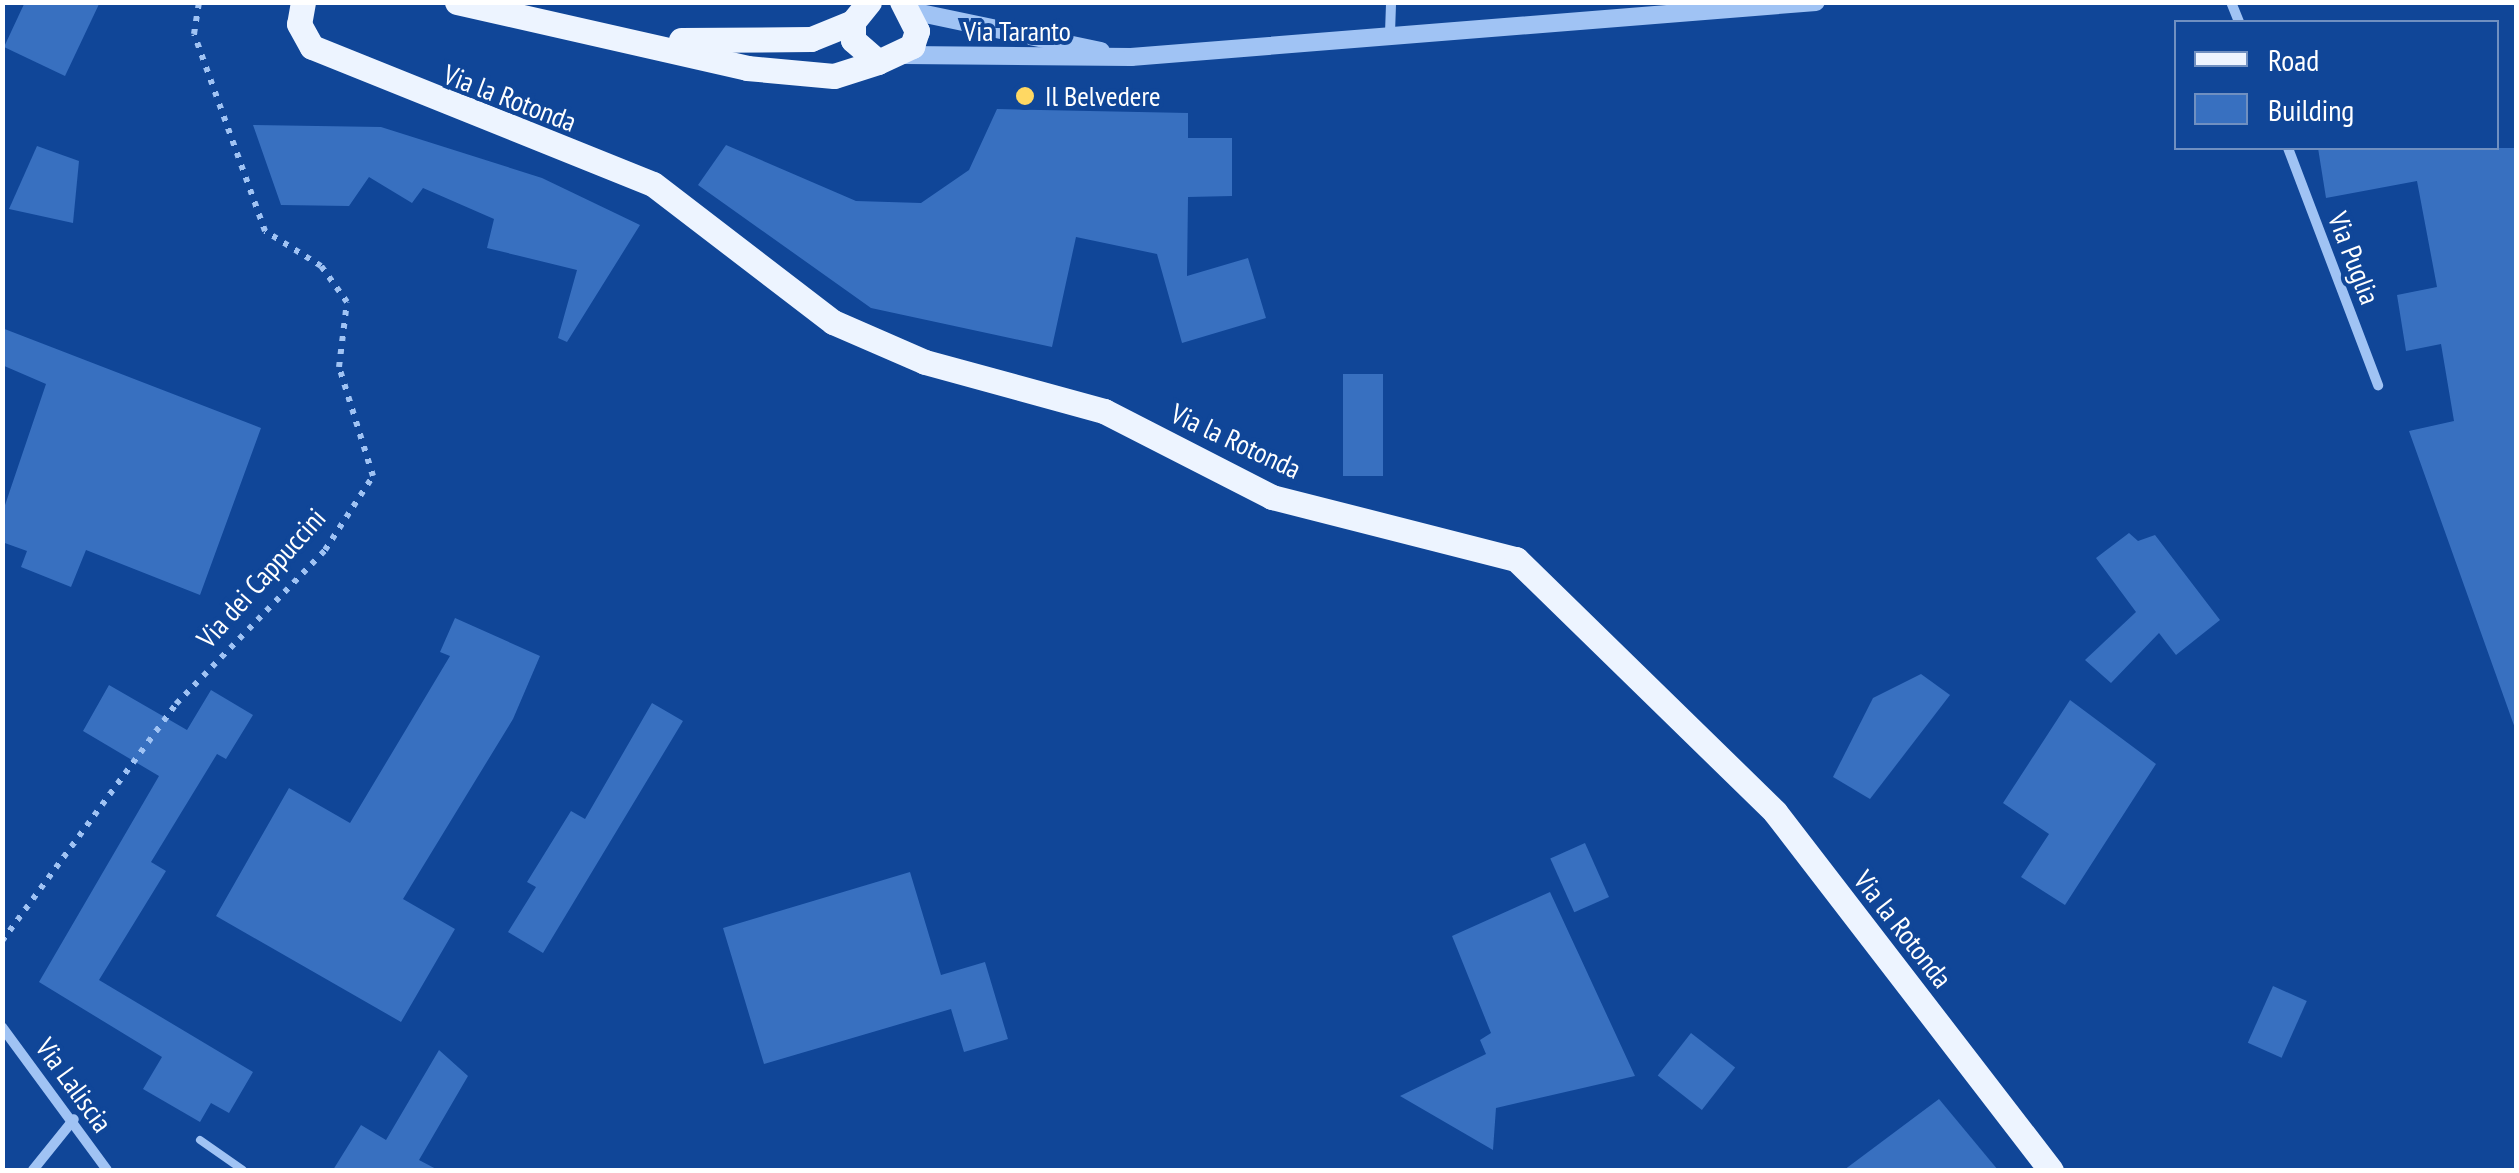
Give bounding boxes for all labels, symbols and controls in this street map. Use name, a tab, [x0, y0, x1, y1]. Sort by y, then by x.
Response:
street label: Via Taranto	[963, 14, 1071, 48]
legend	[2174, 20, 2499, 150]
text: Road	[2268, 40, 2319, 79]
street label: Via la Rotonda	[439, 57, 581, 139]
place label: Il Belvedere	[1045, 79, 1161, 113]
marker: Il Belvedere	[1014, 85, 1036, 107]
text: Building	[2268, 90, 2354, 129]
street label: Via Puglia	[2321, 207, 2387, 309]
street label: Via la Rotonda	[1166, 396, 1306, 486]
street label: Via dei Cappuccini	[190, 501, 332, 655]
street label: Via la Rotonda	[1847, 864, 1959, 994]
street label: Via Laliscia	[29, 1031, 119, 1139]

